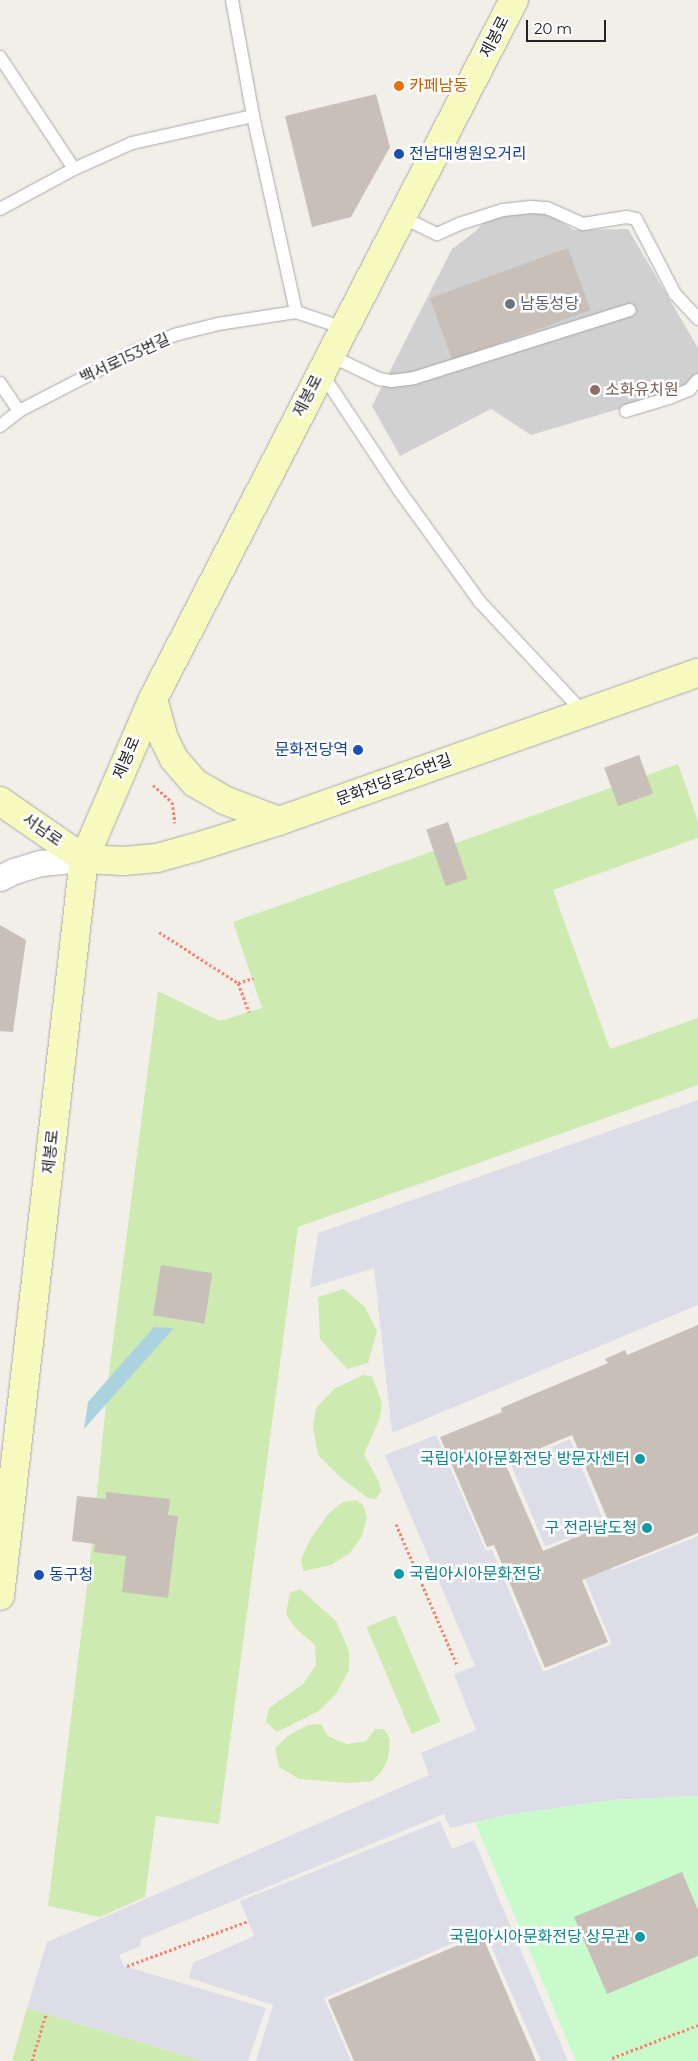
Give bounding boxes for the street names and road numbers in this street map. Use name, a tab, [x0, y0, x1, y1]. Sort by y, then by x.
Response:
street label: 제봉로	[476, 13, 514, 61]
street label: 백서로153번길	[77, 330, 173, 388]
street label: 제봉로	[289, 372, 327, 420]
street label: 제봉로	[110, 734, 144, 782]
street label: 문화전당로26번길	[333, 750, 455, 810]
street label: 서남로	[18, 809, 66, 851]
street label: 제봉로	[39, 1129, 63, 1175]

